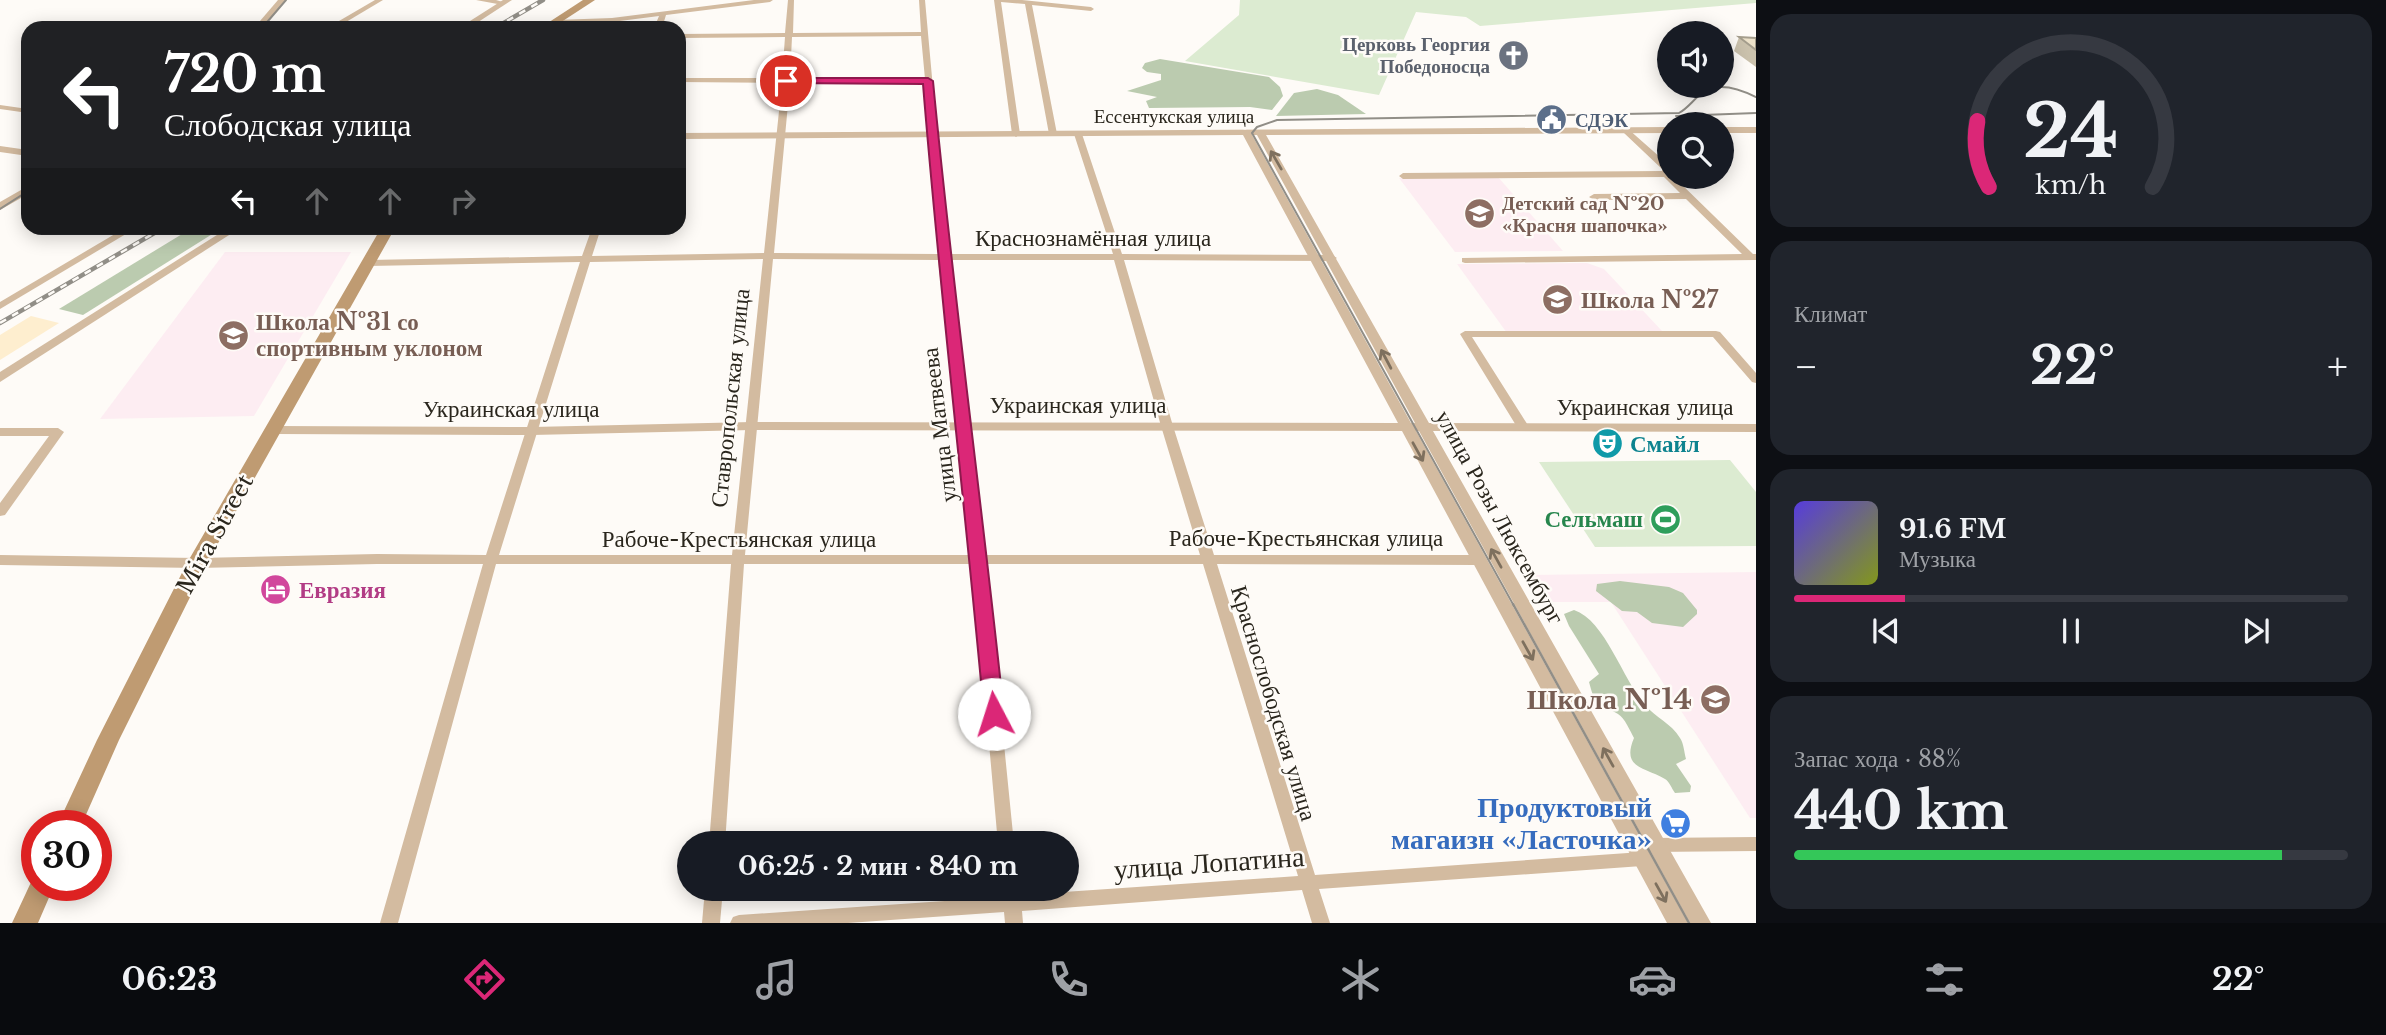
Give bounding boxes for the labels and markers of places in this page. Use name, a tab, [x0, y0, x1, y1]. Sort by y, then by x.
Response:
place label: Церковь Георгия Победоносца	[1342, 33, 1490, 78]
church icon: Церковь Георгия Победоносца	[1496, 38, 1530, 72]
pin	[756, 51, 816, 111]
public building icon: СДЭК	[1535, 103, 1569, 137]
place label: СДЭК	[1575, 109, 1628, 132]
place label: Детский сад №20 «Красня шапочка»	[1502, 192, 1668, 237]
school or university icon: Детский сад №20 «Красня шапочка»	[1462, 197, 1496, 231]
school or university icon: Школа №27	[1541, 283, 1575, 317]
place label: Школа №27	[1581, 286, 1719, 314]
place label: Школа №31 со спортивным уклоном	[256, 308, 483, 362]
school or university icon: Школа №31 со спортивным уклоном	[216, 318, 250, 352]
theatre icon: Смайл	[1590, 427, 1624, 461]
place label: Смайл	[1630, 430, 1700, 458]
sports icon: Сельмаш	[1649, 502, 1683, 536]
place label: Сельмаш	[1544, 505, 1643, 533]
hotel icon: Евразия	[259, 573, 293, 607]
place label: Евразия	[299, 576, 386, 604]
place label: Школа №14	[1527, 682, 1692, 717]
school or university icon: Школа №14	[1698, 682, 1732, 716]
place label: Продуктовый магаизн «Ласточка»	[1391, 790, 1652, 857]
supermarket icon: Продуктовый магаизн «Ласточка»	[1658, 806, 1692, 840]

